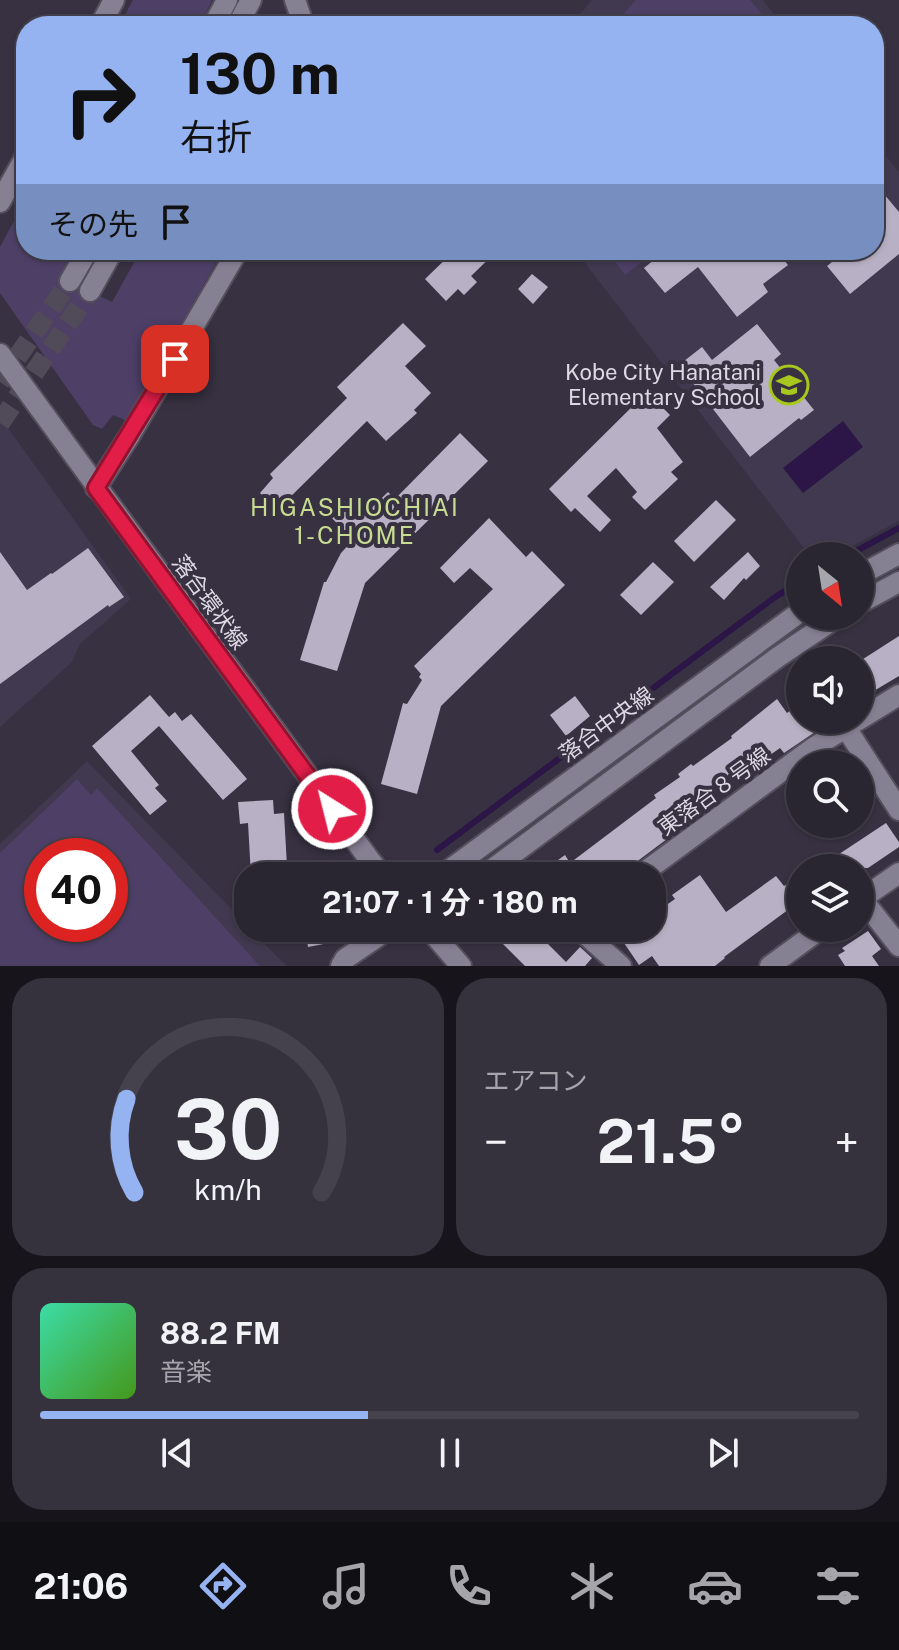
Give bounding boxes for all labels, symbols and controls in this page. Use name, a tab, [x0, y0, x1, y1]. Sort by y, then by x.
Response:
text: 130 m	[180, 41, 340, 107]
icon: right	[48, 48, 152, 152]
text: 右折	[180, 116, 252, 158]
icon: arrive	[154, 200, 198, 244]
text: その先	[48, 206, 138, 242]
pin	[141, 325, 209, 393]
icon: arrive	[153, 337, 197, 381]
place label: Kobe City Hanatani Elementary School	[565, 359, 761, 410]
school or university icon: Kobe City Hanatani Elementary School	[768, 364, 810, 406]
district label: HIGASHIOCHIAI 1-CHOME	[250, 493, 460, 549]
north arrow	[786, 542, 874, 630]
map controls	[786, 542, 874, 942]
street label: 落合環状線	[167, 550, 253, 654]
button: sound	[786, 646, 874, 734]
street label: 落合中央線	[554, 681, 658, 767]
street label: 東落合８号線	[653, 742, 775, 840]
button: search	[786, 750, 874, 838]
position arrow	[290, 767, 374, 851]
speed limit sign: 40	[24, 838, 128, 942]
button: layers	[786, 854, 874, 942]
text: 21:07 · 1 分 · 180 m	[322, 884, 578, 920]
text: エアコン	[484, 1065, 588, 1096]
text: 30	[173, 1080, 282, 1178]
text: 21.5°	[597, 1106, 746, 1177]
text: −	[484, 1116, 508, 1168]
text: +	[835, 1116, 859, 1168]
text: km/h	[194, 1173, 261, 1206]
text: 88.2 FM	[160, 1315, 281, 1351]
text: 音楽	[160, 1356, 212, 1387]
icon: previous	[155, 1431, 199, 1475]
icon: pause	[428, 1431, 472, 1475]
icon: next	[701, 1431, 745, 1475]
icon: directions	[195, 1558, 251, 1614]
icon: music	[318, 1558, 374, 1614]
icon: phone	[441, 1558, 497, 1614]
icon: climate	[564, 1558, 620, 1614]
icon: car	[687, 1558, 743, 1614]
icon: filters	[810, 1558, 866, 1614]
text: 21:06	[33, 1565, 128, 1607]

